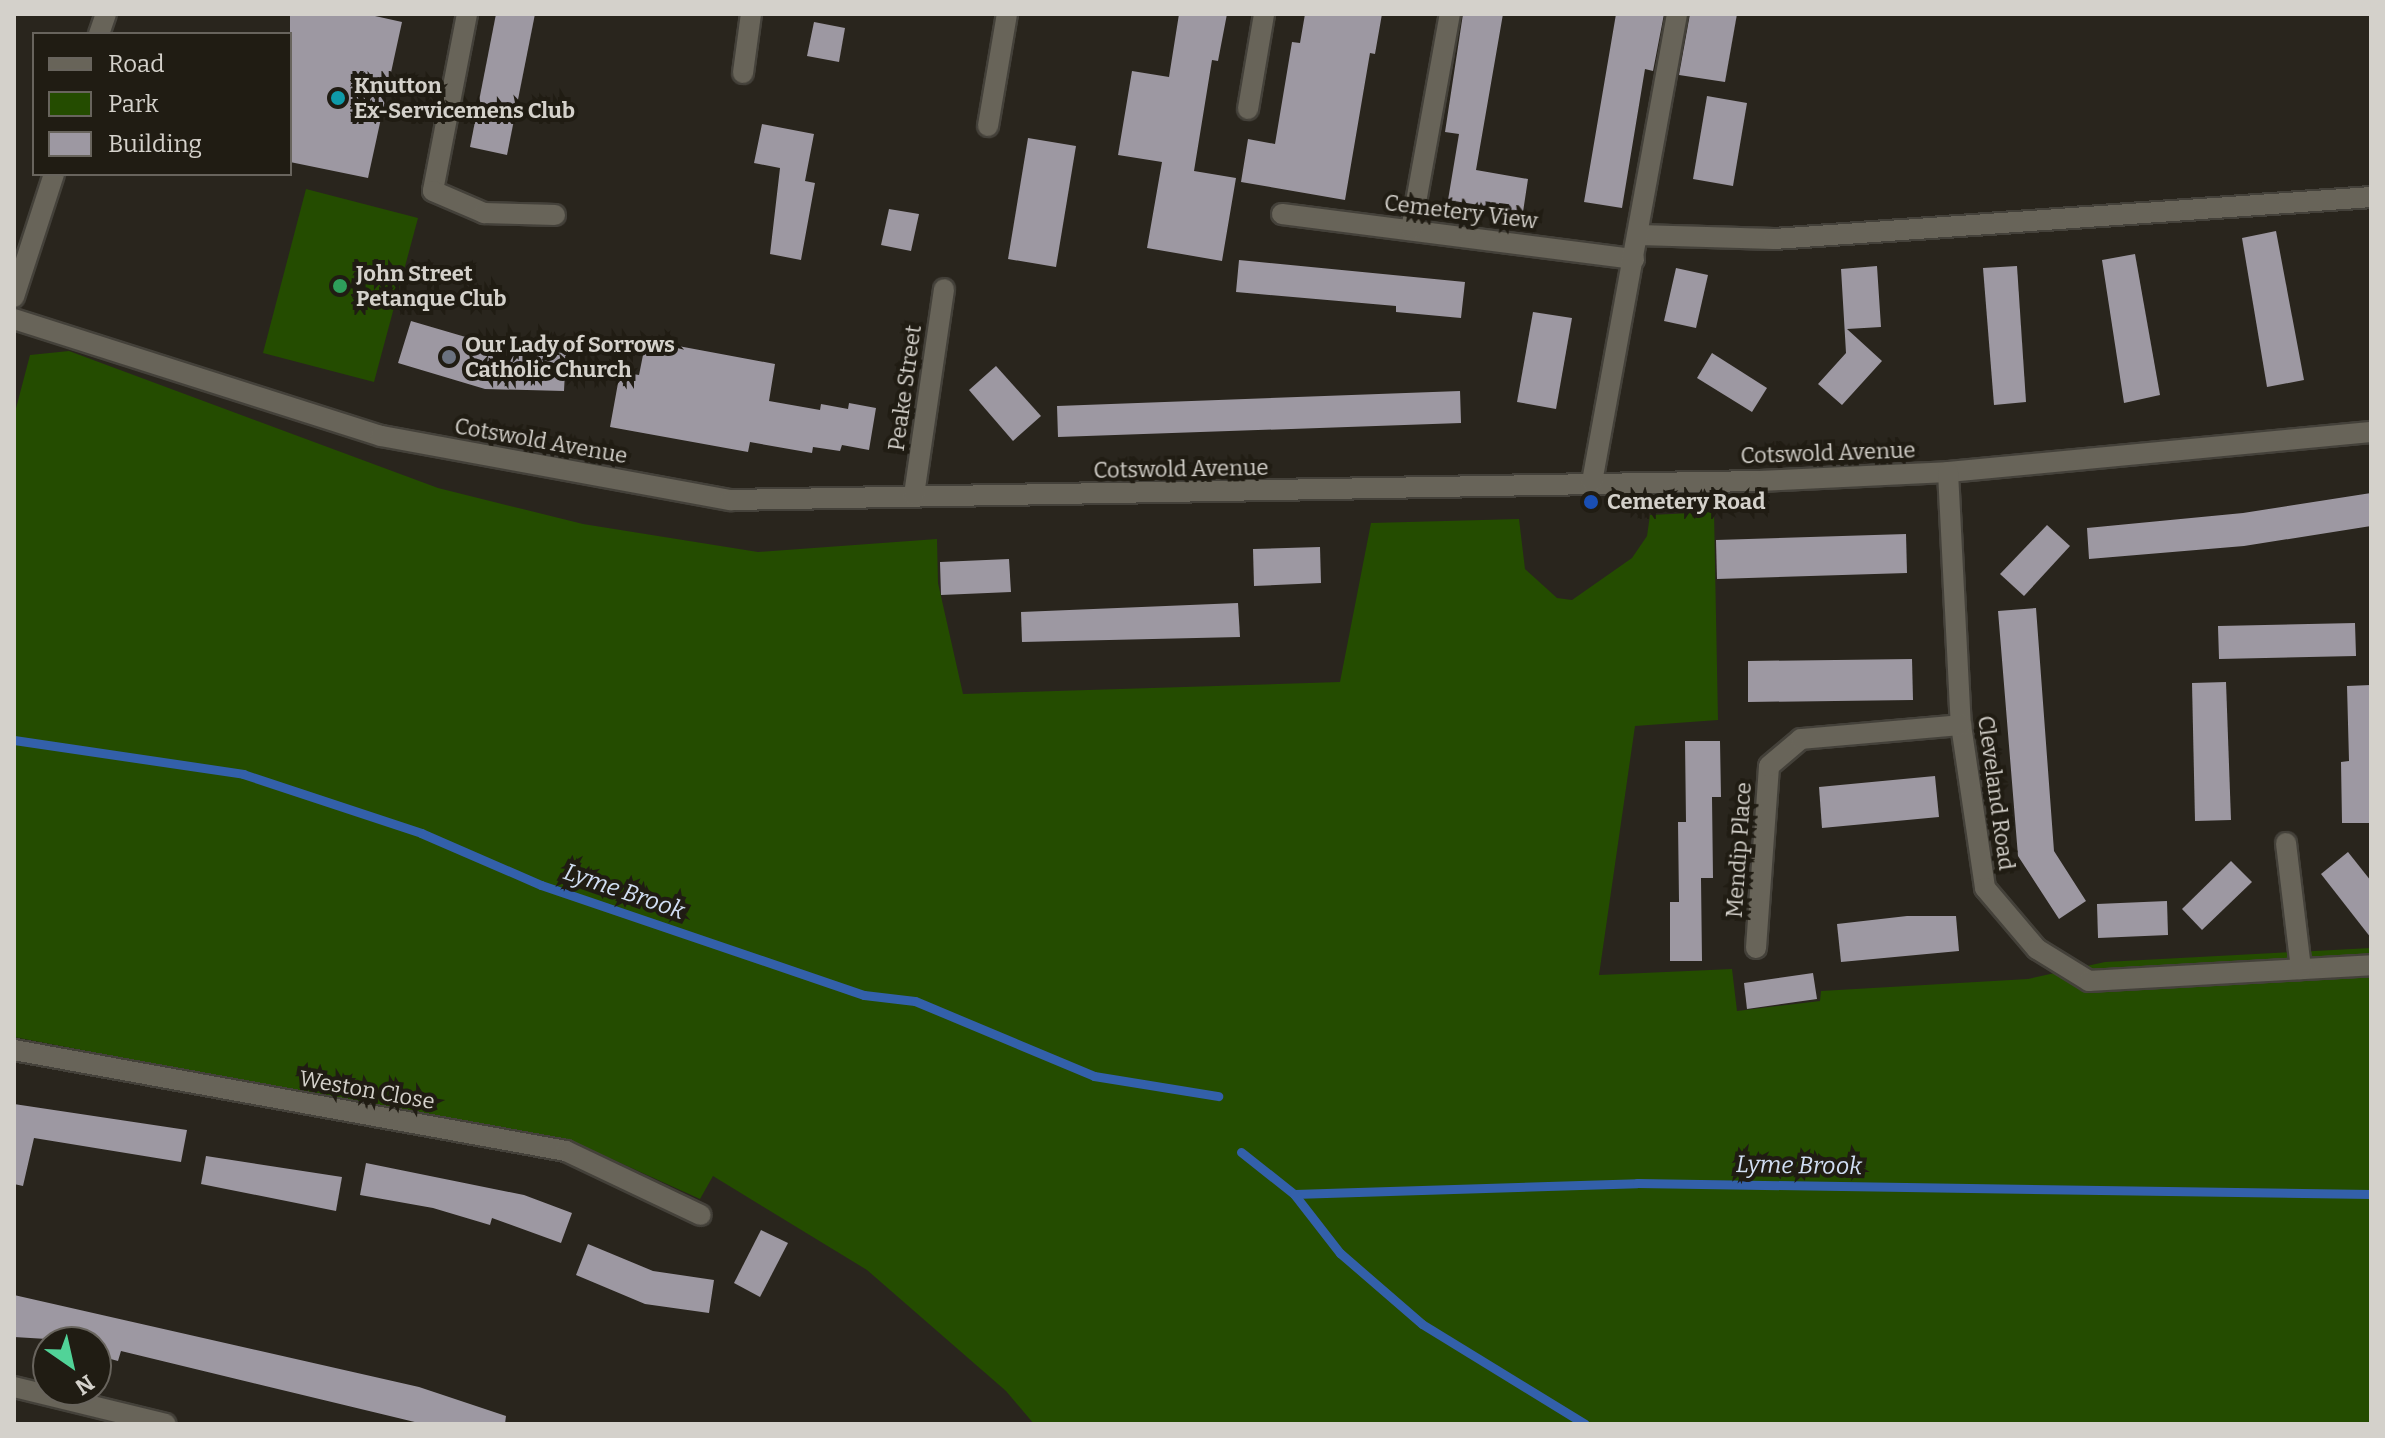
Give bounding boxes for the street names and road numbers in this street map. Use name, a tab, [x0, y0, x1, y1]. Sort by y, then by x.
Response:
street label: Cemetery View	[1383, 189, 1539, 235]
street label: Peake Street	[883, 323, 927, 453]
street label: Cotswold Avenue	[452, 413, 630, 469]
street label: Cotswold Avenue	[1740, 437, 1916, 469]
street label: Cotswold Avenue	[1093, 454, 1269, 484]
street label: Cleveland Road	[1972, 714, 2020, 872]
street label: Mendip Place	[1721, 781, 1757, 919]
street label: Weston Close	[297, 1065, 437, 1115]

